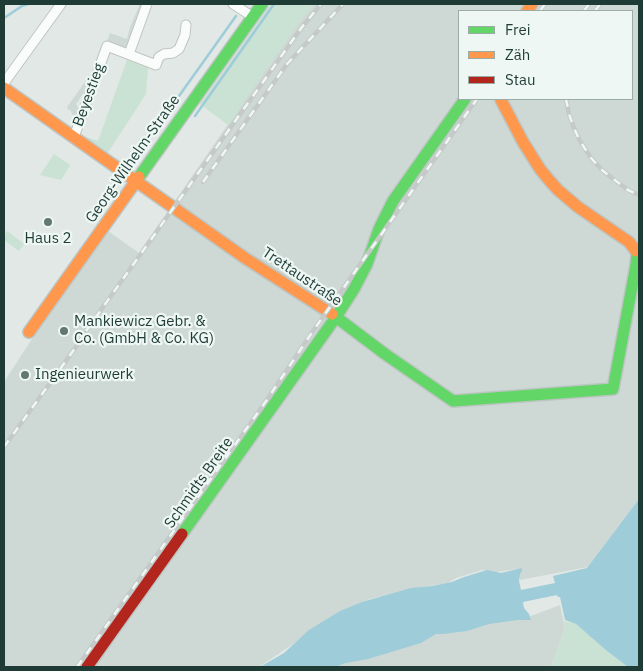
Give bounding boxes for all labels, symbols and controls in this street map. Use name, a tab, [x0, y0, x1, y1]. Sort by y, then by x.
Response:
legend	[458, 10, 633, 100]
text: Frei	[505, 20, 531, 39]
text: Zäh	[505, 45, 530, 64]
street label: Beyestieg	[69, 61, 109, 129]
text: Stau	[505, 70, 536, 89]
street label: Georg-Wilhelm-Straße	[82, 92, 184, 226]
marker: Haus 2	[42, 216, 54, 228]
place label: Haus 2	[25, 230, 71, 248]
street label: Trettaustraße	[259, 244, 345, 310]
place label: Mankiewicz Gebr. & Co. (GmbH & Co. KG)	[74, 313, 214, 348]
marker: Mankiewicz Gebr. & Co. (GmbH & Co. KG)	[58, 325, 70, 337]
place label: Ingenieurwerk	[35, 366, 133, 384]
marker: Ingenieurwerk	[19, 369, 31, 381]
street label: Schmidts Breite	[161, 434, 237, 532]

